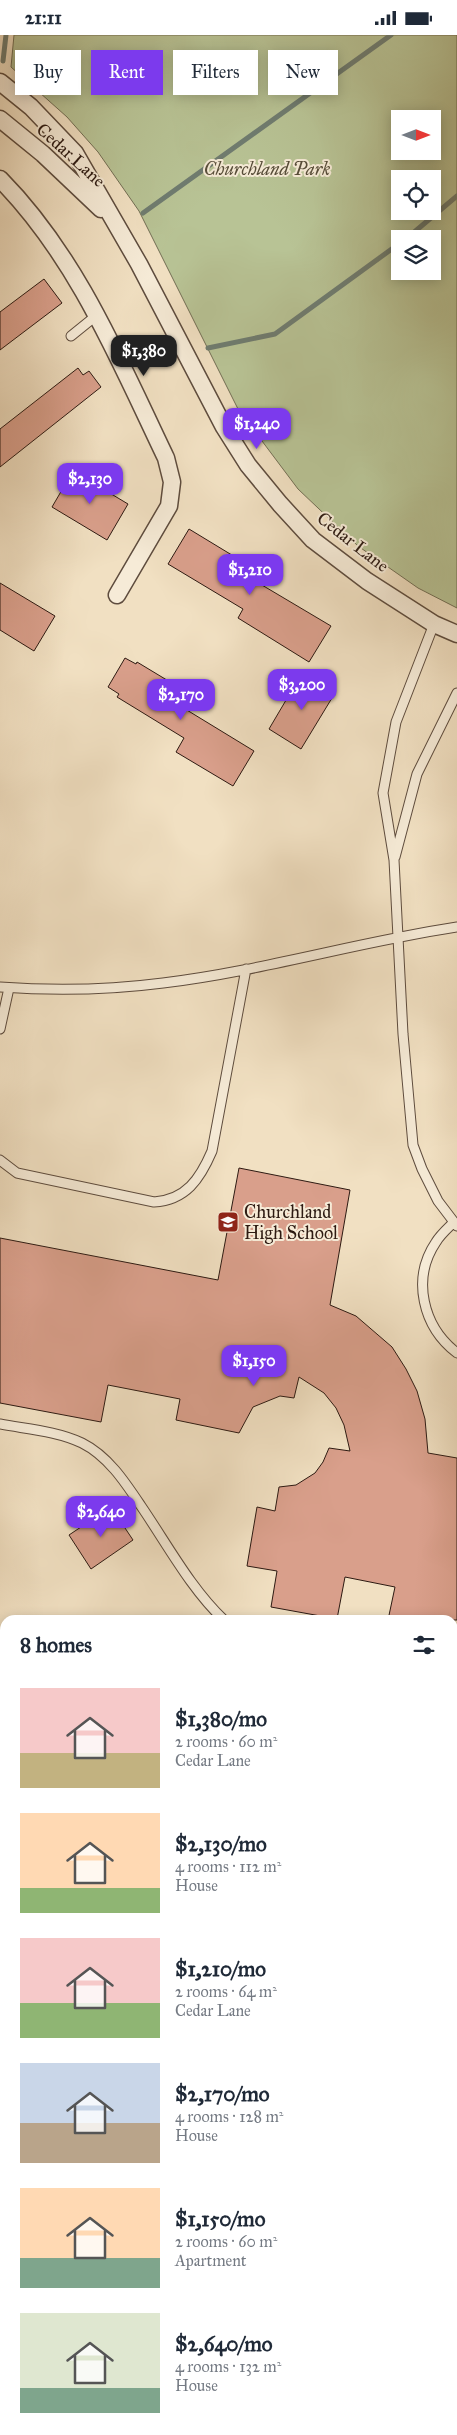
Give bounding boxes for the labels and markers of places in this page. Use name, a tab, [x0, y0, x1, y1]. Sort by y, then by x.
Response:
pin: $1,380	[103, 335, 185, 377]
pin: $1,240	[216, 407, 298, 450]
pin: $2,130	[49, 463, 131, 505]
pin: $1,210	[209, 553, 291, 596]
pin: $3,200	[261, 669, 343, 711]
pin: $2,170	[140, 679, 222, 721]
place label: Churchland High School	[244, 1201, 338, 1245]
school or university icon: Churchland High School	[216, 1210, 240, 1234]
pin: $1,150	[213, 1345, 295, 1387]
pin: $2,640	[60, 1495, 142, 1538]

